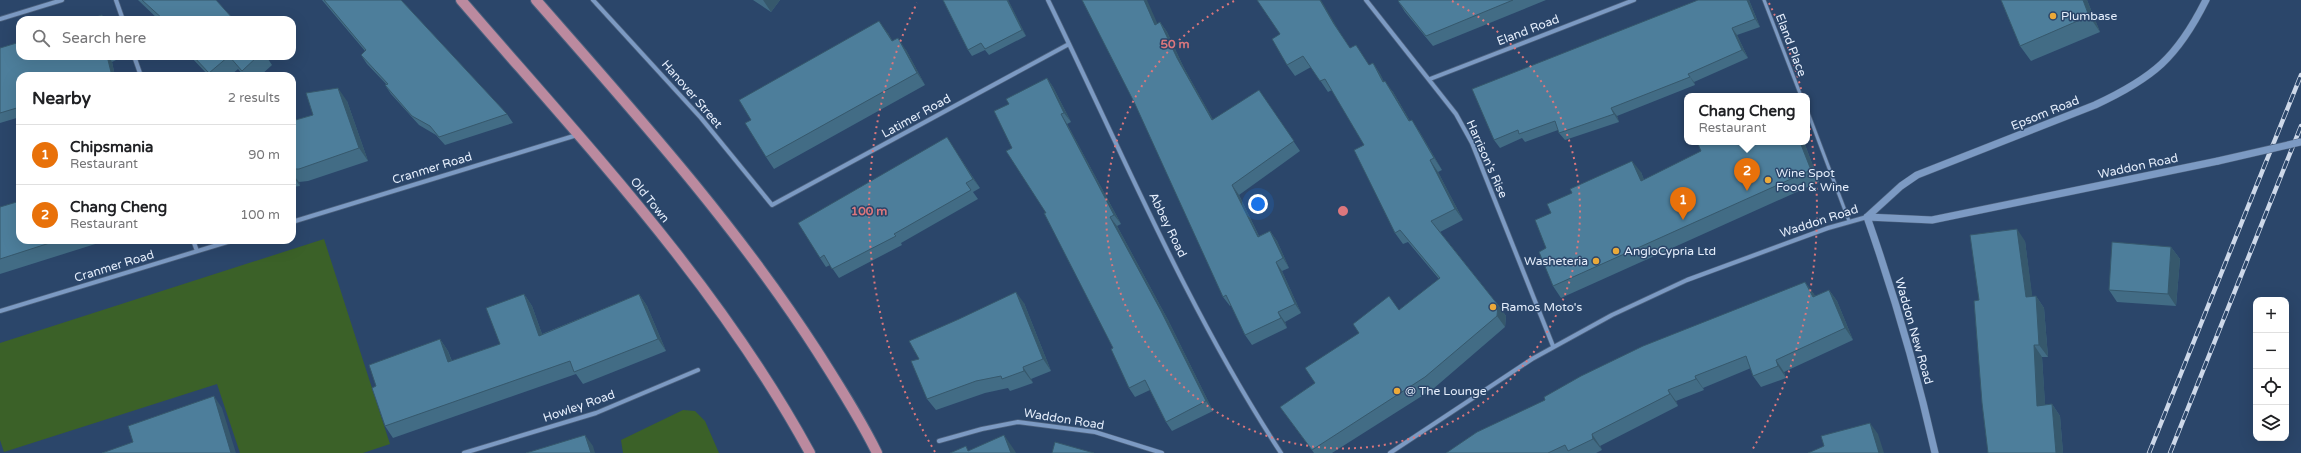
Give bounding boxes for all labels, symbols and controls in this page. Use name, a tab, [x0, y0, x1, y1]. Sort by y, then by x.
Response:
place label: Plumbase	[2061, 9, 2117, 23]
marker: Plumbase	[2048, 11, 2058, 21]
street label: Eland Road	[1495, 12, 1561, 48]
street label: Eland Place	[1773, 12, 1809, 79]
search box	[16, 16, 296, 60]
icon: search	[30, 27, 52, 49]
text: Search here	[62, 29, 146, 47]
text: 50 m	[1160, 37, 1190, 51]
street label: Hanover Street	[659, 57, 726, 131]
text: Nearby	[32, 88, 91, 109]
text: 2 results	[228, 90, 280, 106]
street label: Latimer Road	[879, 91, 953, 141]
popup	[1684, 93, 1810, 145]
street label: Epsom Road	[2009, 93, 2081, 133]
text: Chang Cheng	[1698, 102, 1796, 120]
street label: Harrison's Rise	[1464, 118, 1511, 200]
text: Restaurant	[1698, 120, 1766, 136]
text: Chipsmania	[70, 138, 153, 156]
text: 1	[41, 147, 49, 163]
text: 90 m	[248, 147, 280, 163]
street label: Cranmer Road	[390, 149, 474, 187]
street label: Waddon Road	[2097, 151, 2179, 181]
text: Restaurant	[70, 156, 138, 172]
pin: 2	[1734, 158, 1760, 191]
place label: Wine Spot Food & Wine	[1776, 166, 1849, 194]
street label: Old Town	[628, 175, 672, 225]
marker: Wine Spot Food & Wine	[1763, 175, 1773, 185]
pin: 1	[1670, 187, 1696, 220]
street label: Abbey Road	[1146, 190, 1190, 260]
your location	[1248, 194, 1268, 214]
text: Chang Cheng	[70, 198, 167, 216]
street label: Waddon Road	[1778, 202, 1860, 240]
text: 100 m	[851, 204, 887, 218]
centre of rings	[1336, 204, 1350, 218]
text: 2	[41, 207, 49, 223]
text: 100 m	[240, 207, 280, 223]
text: Restaurant	[70, 216, 138, 232]
place label: AngloCypria Ltd	[1624, 244, 1716, 258]
marker: AngloCypria Ltd	[1611, 246, 1621, 256]
street label: Cranmer Road	[72, 247, 156, 285]
place label: Washeteria	[1524, 254, 1588, 268]
marker: Washeteria	[1591, 256, 1601, 266]
street label: Waddon New Road	[1892, 276, 1936, 386]
map controls	[2253, 297, 2289, 441]
button: +	[2253, 297, 2289, 333]
place label: Ramos Moto's	[1501, 300, 1582, 314]
marker: Ramos Moto's	[1488, 302, 1498, 312]
button: −	[2253, 333, 2289, 369]
button: locate	[2253, 369, 2289, 405]
place label: @ The Lounge	[1405, 384, 1487, 398]
marker: @ The Lounge	[1392, 386, 1402, 396]
street label: Howley Road	[541, 387, 617, 425]
button: layers	[2253, 405, 2289, 441]
street label: Waddon Road	[1023, 406, 1105, 432]

